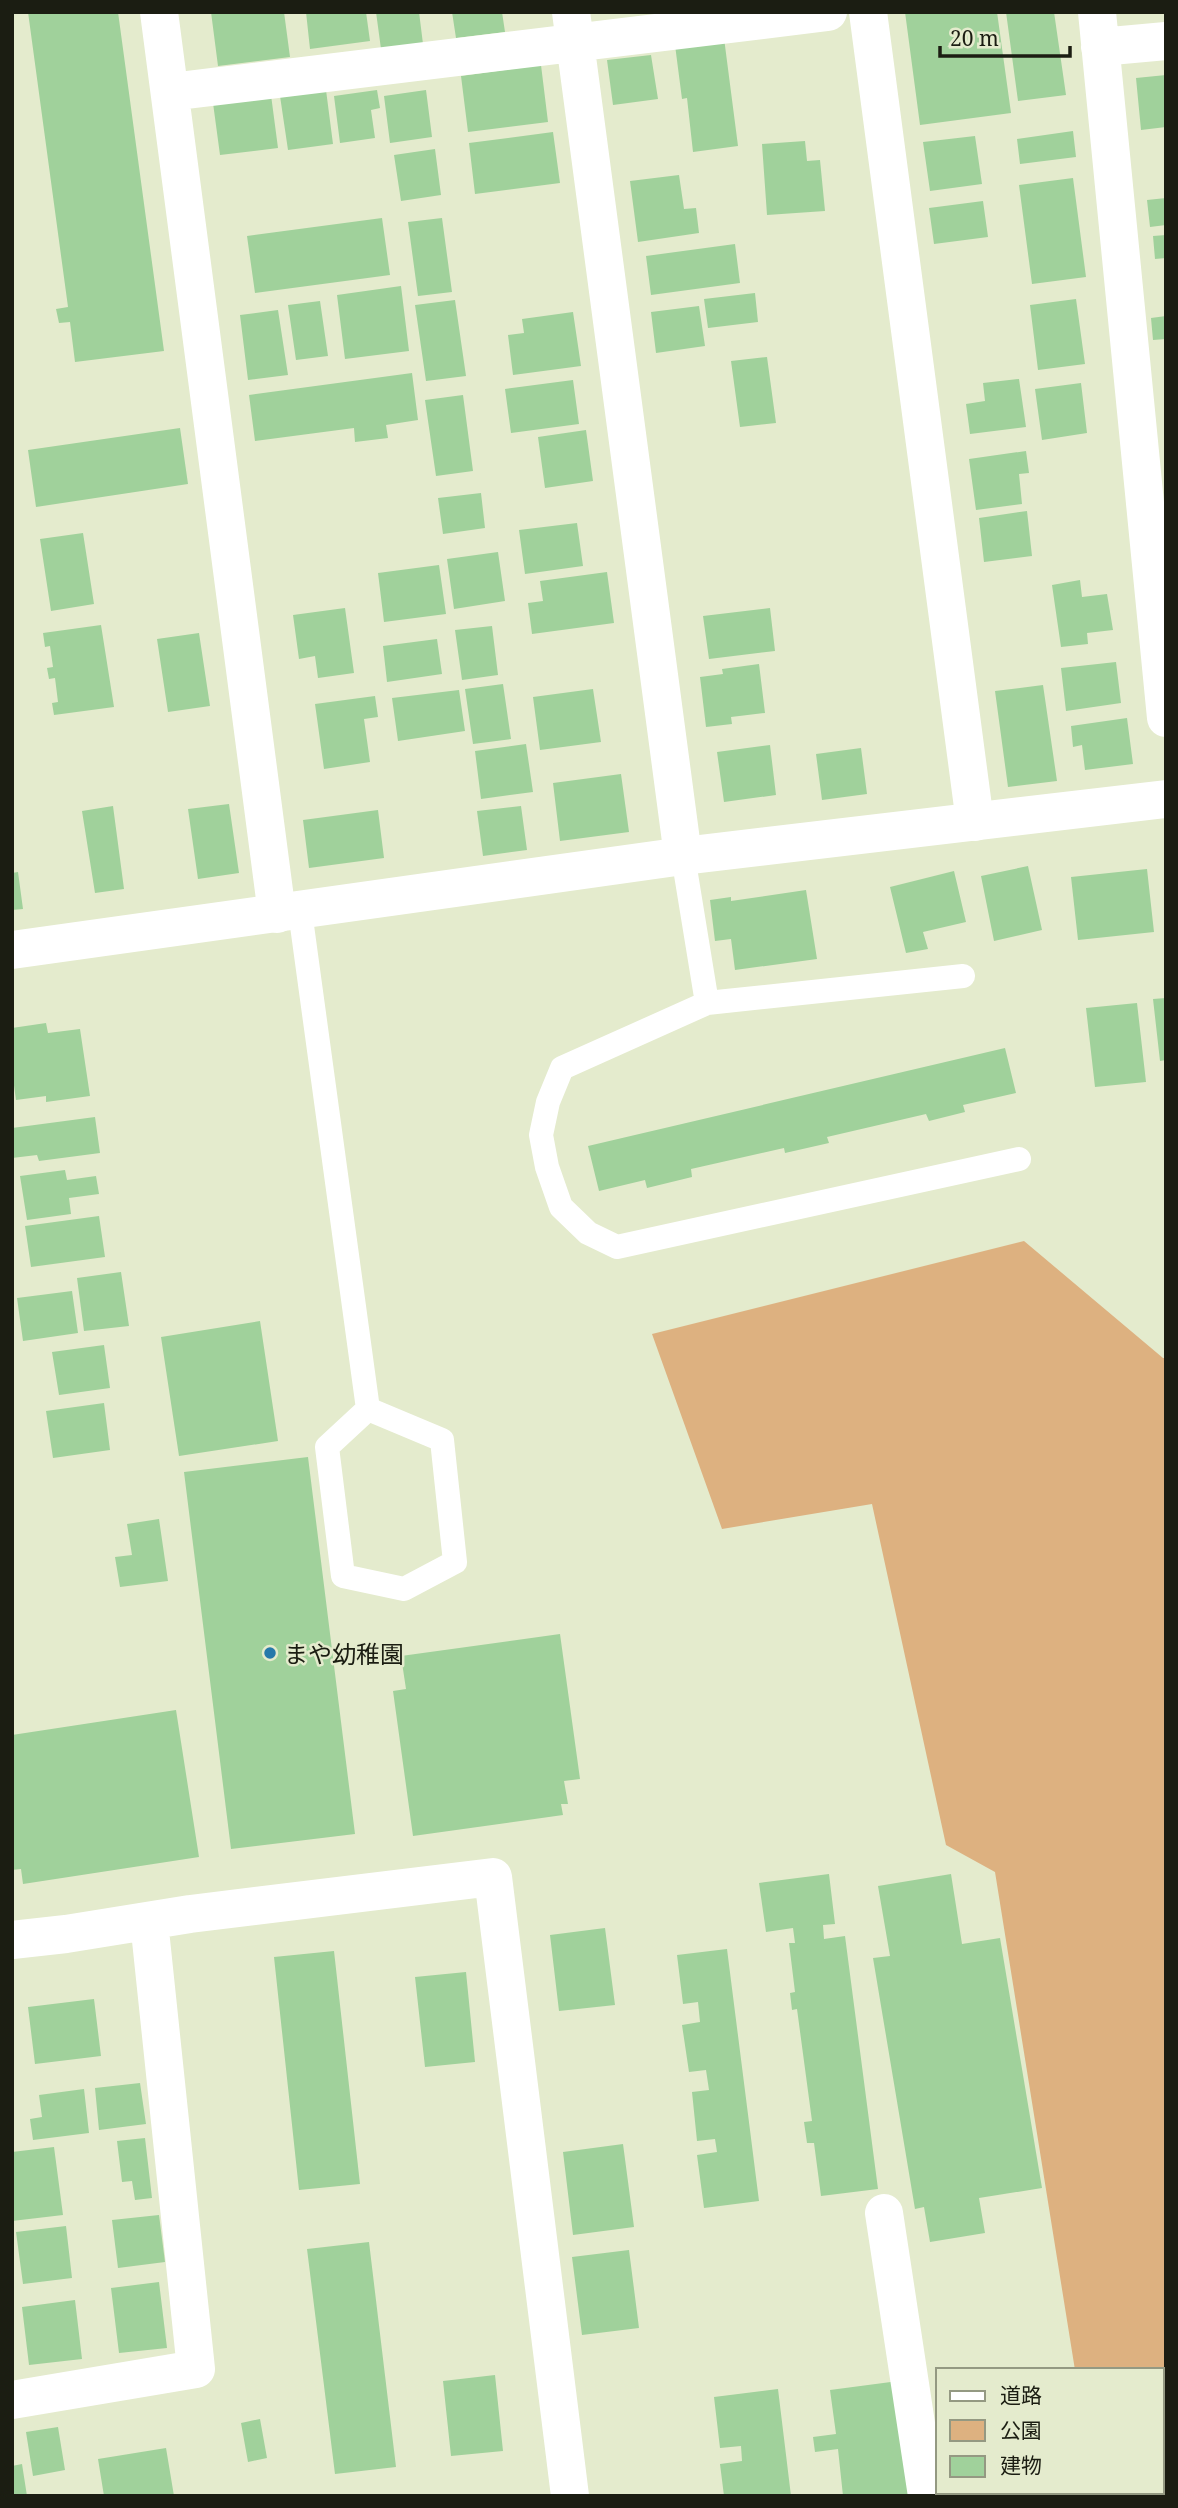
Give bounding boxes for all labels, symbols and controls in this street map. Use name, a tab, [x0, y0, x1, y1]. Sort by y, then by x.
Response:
scale bar	[940, 14, 1070, 58]
text: 20 m	[950, 24, 999, 52]
place label: まや幼稚園	[284, 1637, 404, 1670]
marker: まや幼稚園	[262, 1645, 278, 1661]
legend	[936, 2368, 1164, 2494]
text: 道路	[1000, 2381, 1042, 2409]
text: 公園	[1000, 2416, 1042, 2444]
text: 建物	[1000, 2451, 1042, 2479]

